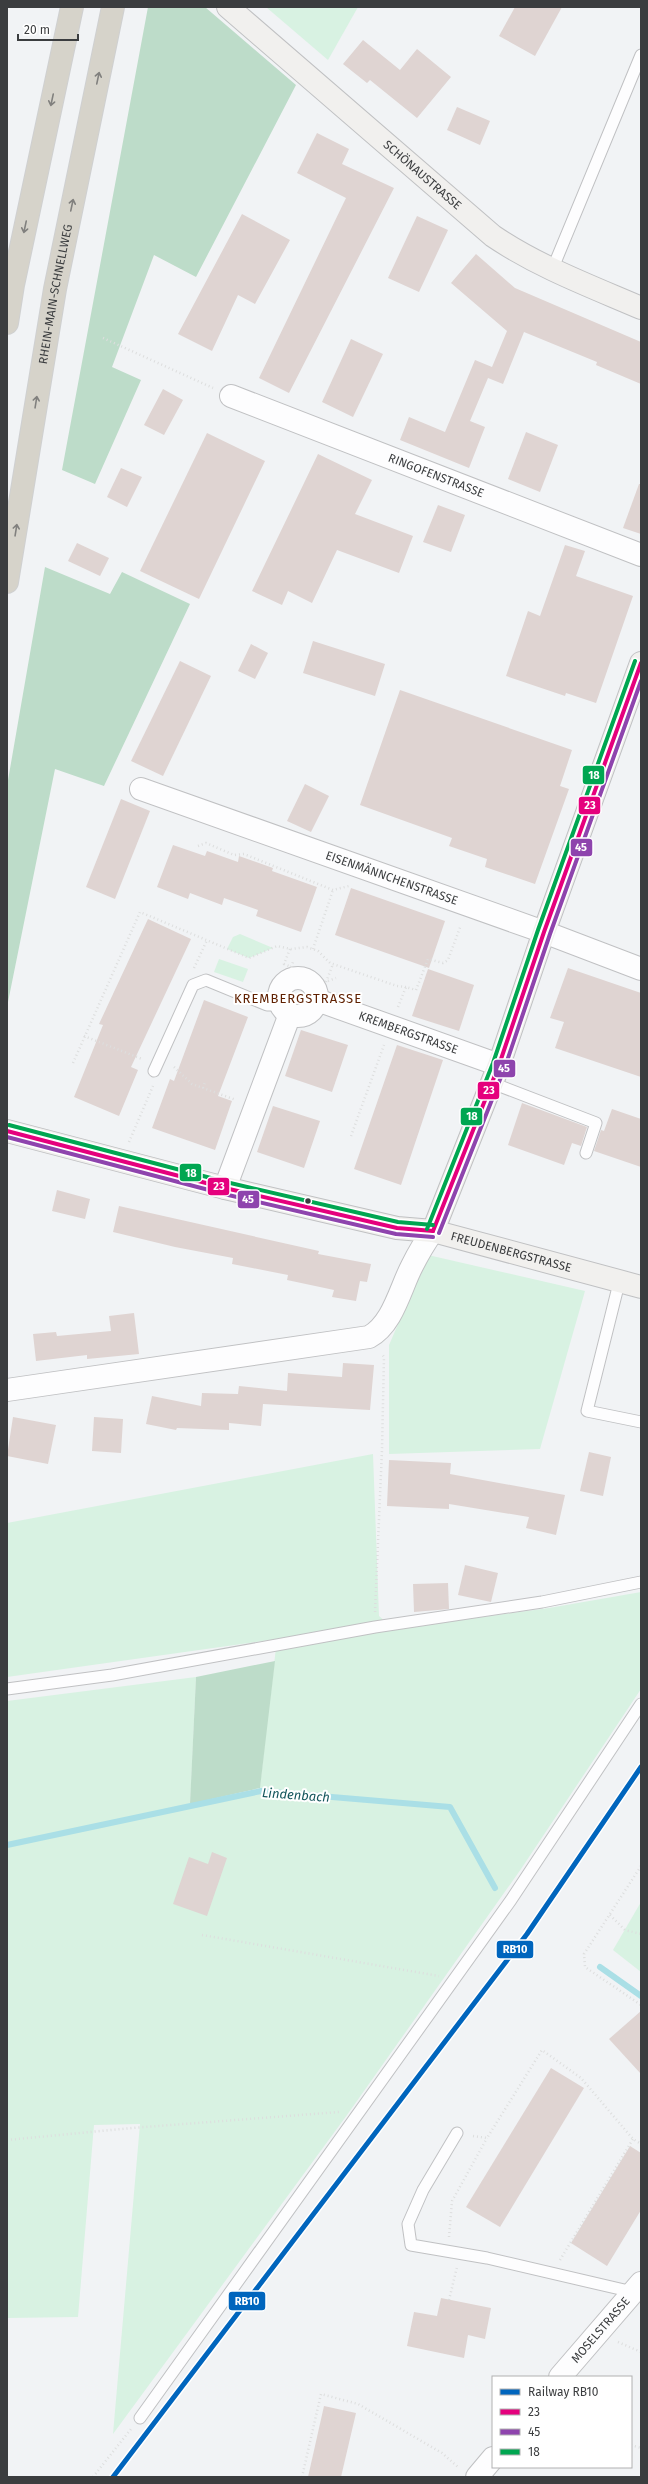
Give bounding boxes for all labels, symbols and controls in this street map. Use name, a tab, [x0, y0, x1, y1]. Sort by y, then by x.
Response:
scale bar	[18, 16, 78, 42]
text: 20 m	[24, 23, 50, 37]
one-way arrow	[95, 72, 103, 85]
one-way arrow	[48, 93, 56, 106]
street label: SCHÖNAUSTRASSE	[381, 137, 464, 213]
one-way arrow	[68, 199, 76, 212]
one-way arrow	[21, 220, 29, 233]
street label: RHEIN-MAIN-SCHNELLWEG	[36, 223, 75, 365]
one-way arrow	[33, 396, 41, 409]
street label: RINGOFENSTRASSE	[386, 451, 486, 500]
one-way arrow	[12, 524, 20, 537]
line badge: 18	[582, 765, 605, 785]
text: 18	[588, 769, 600, 782]
line badge: 23	[578, 796, 601, 815]
text: 23	[584, 799, 596, 812]
line badge: 45	[570, 838, 593, 857]
text: 45	[575, 841, 587, 854]
street label: EISENMÄNNCHENSTRASSE	[324, 848, 460, 908]
district label: KREMBERGSTRASSE	[234, 991, 362, 1006]
street label: KREMBERGSTRASSE	[357, 1008, 460, 1057]
line badge: 45	[493, 1059, 516, 1078]
text: 45	[498, 1062, 510, 1075]
line badge: 23	[477, 1081, 500, 1100]
text: 23	[483, 1084, 495, 1097]
line badge: 18	[460, 1107, 483, 1126]
text: 18	[466, 1110, 478, 1123]
line badge: 18	[179, 1163, 202, 1182]
text: 18	[185, 1167, 197, 1180]
line badge: 23	[207, 1177, 230, 1196]
text: 23	[213, 1180, 225, 1193]
line badge: 45	[237, 1190, 260, 1209]
text: 45	[242, 1193, 254, 1206]
unlabelled marker	[303, 1196, 313, 1206]
street label: FREUDENBERGSTRASSE	[449, 1229, 573, 1275]
water label: Lindenbach	[262, 1785, 330, 1805]
line badge: RB10	[496, 1940, 534, 1959]
text: RB10	[503, 1943, 528, 1956]
line badge: RB10	[228, 2291, 266, 2311]
street label: MOSELSTRASSE	[568, 2294, 633, 2366]
text: RB10	[235, 2295, 260, 2308]
legend	[492, 2376, 632, 2468]
text: Railway RB10	[528, 2385, 599, 2399]
text: 23	[528, 2405, 540, 2419]
text: 45	[528, 2425, 540, 2439]
text: 18	[528, 2445, 540, 2459]

